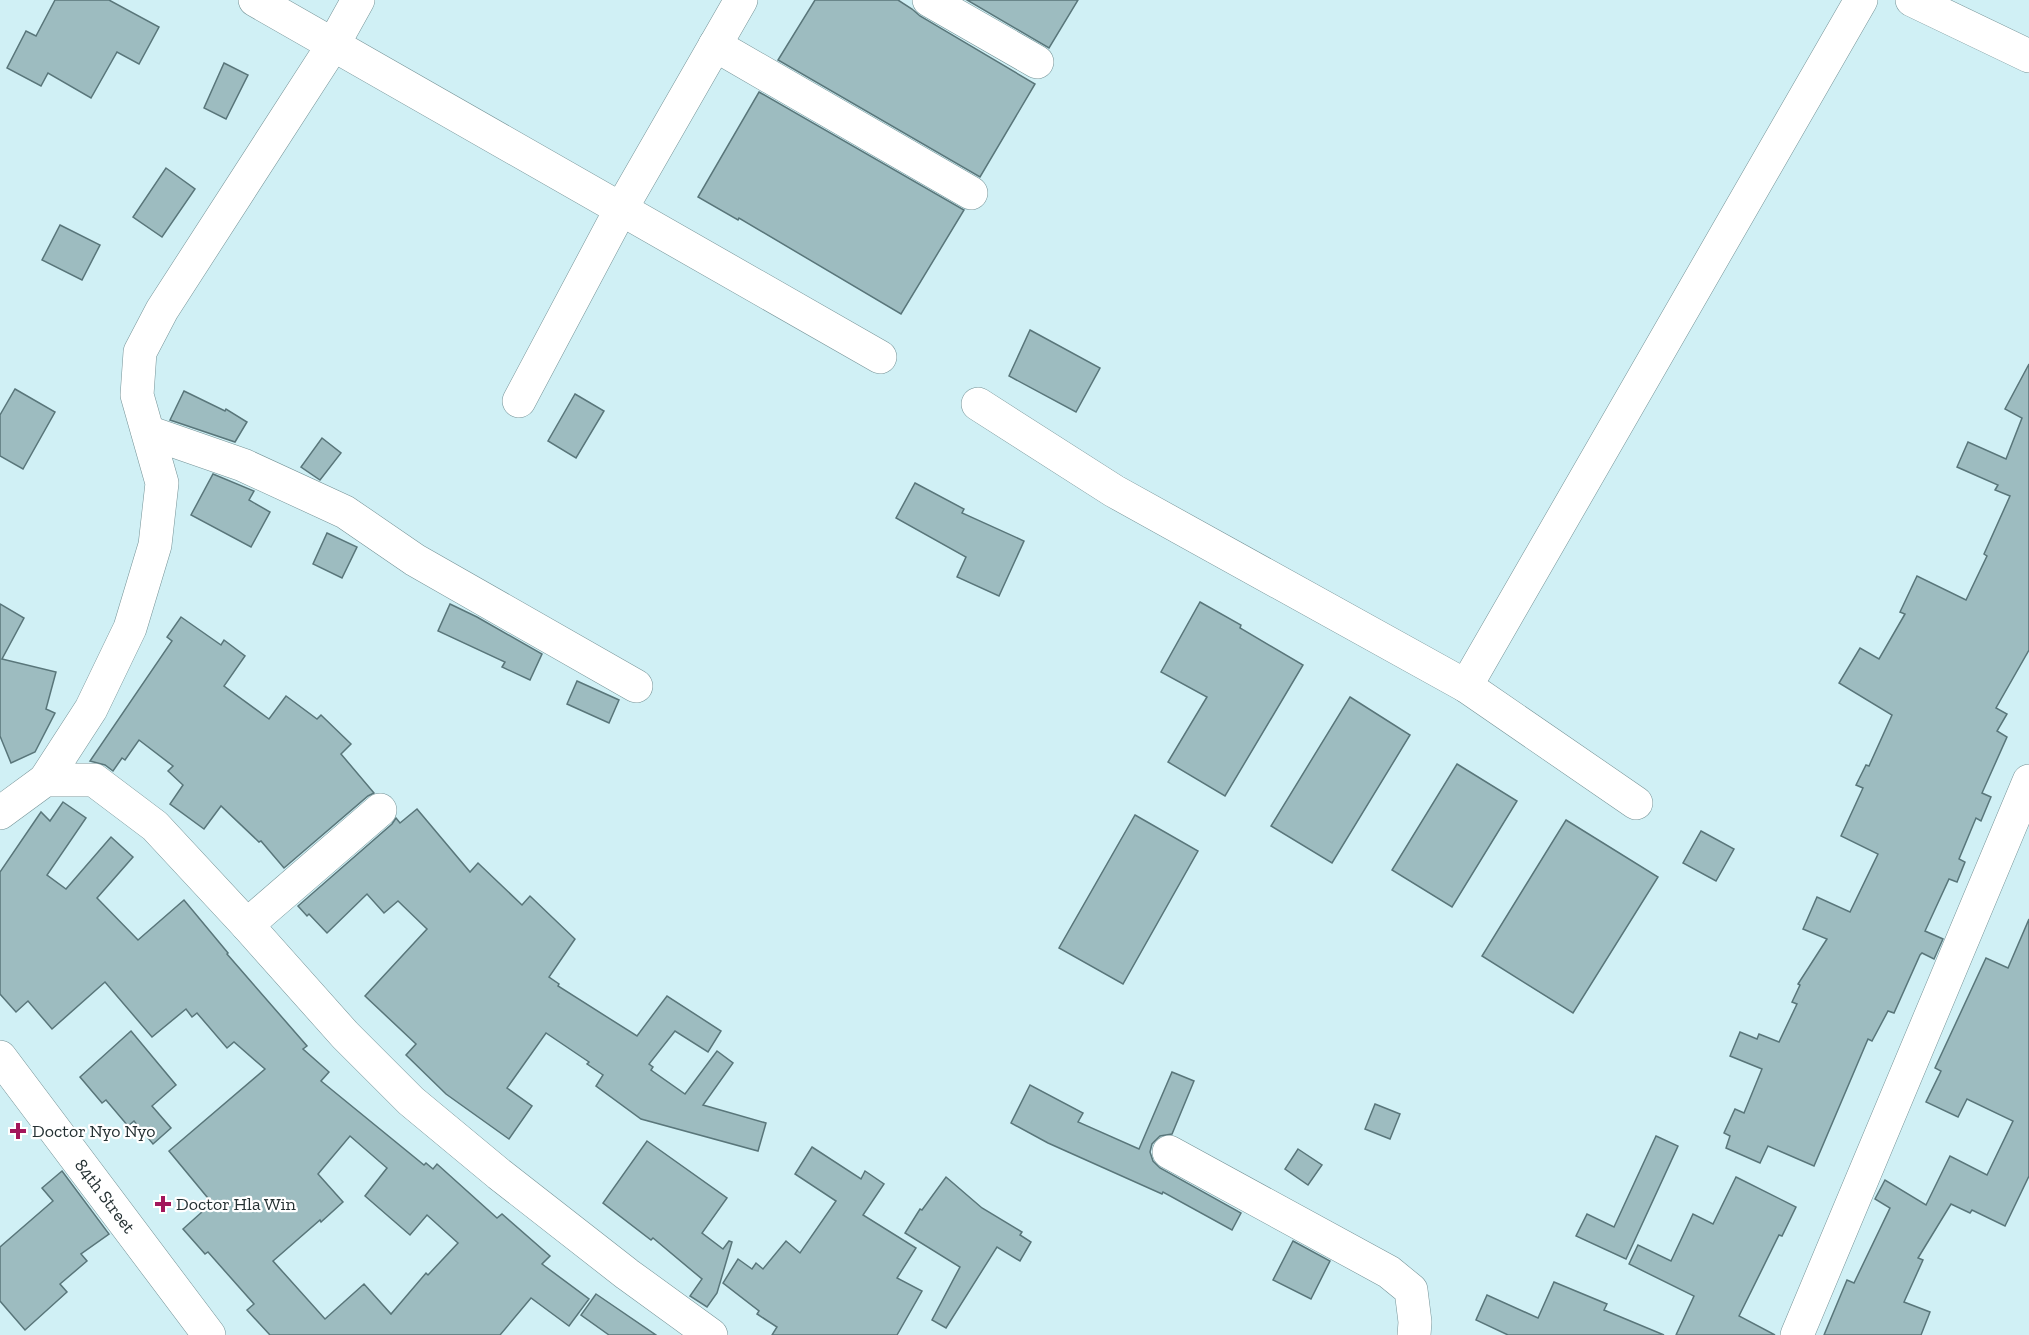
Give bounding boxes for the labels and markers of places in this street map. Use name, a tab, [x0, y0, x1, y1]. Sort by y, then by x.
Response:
place label: Doctor Nyo Nyo	[32, 1120, 155, 1142]
marker: Doctor Nyo Nyo	[9, 1122, 27, 1140]
place label: Doctor Hla Win	[176, 1193, 297, 1215]
marker: Doctor Hla Win	[154, 1195, 172, 1213]

